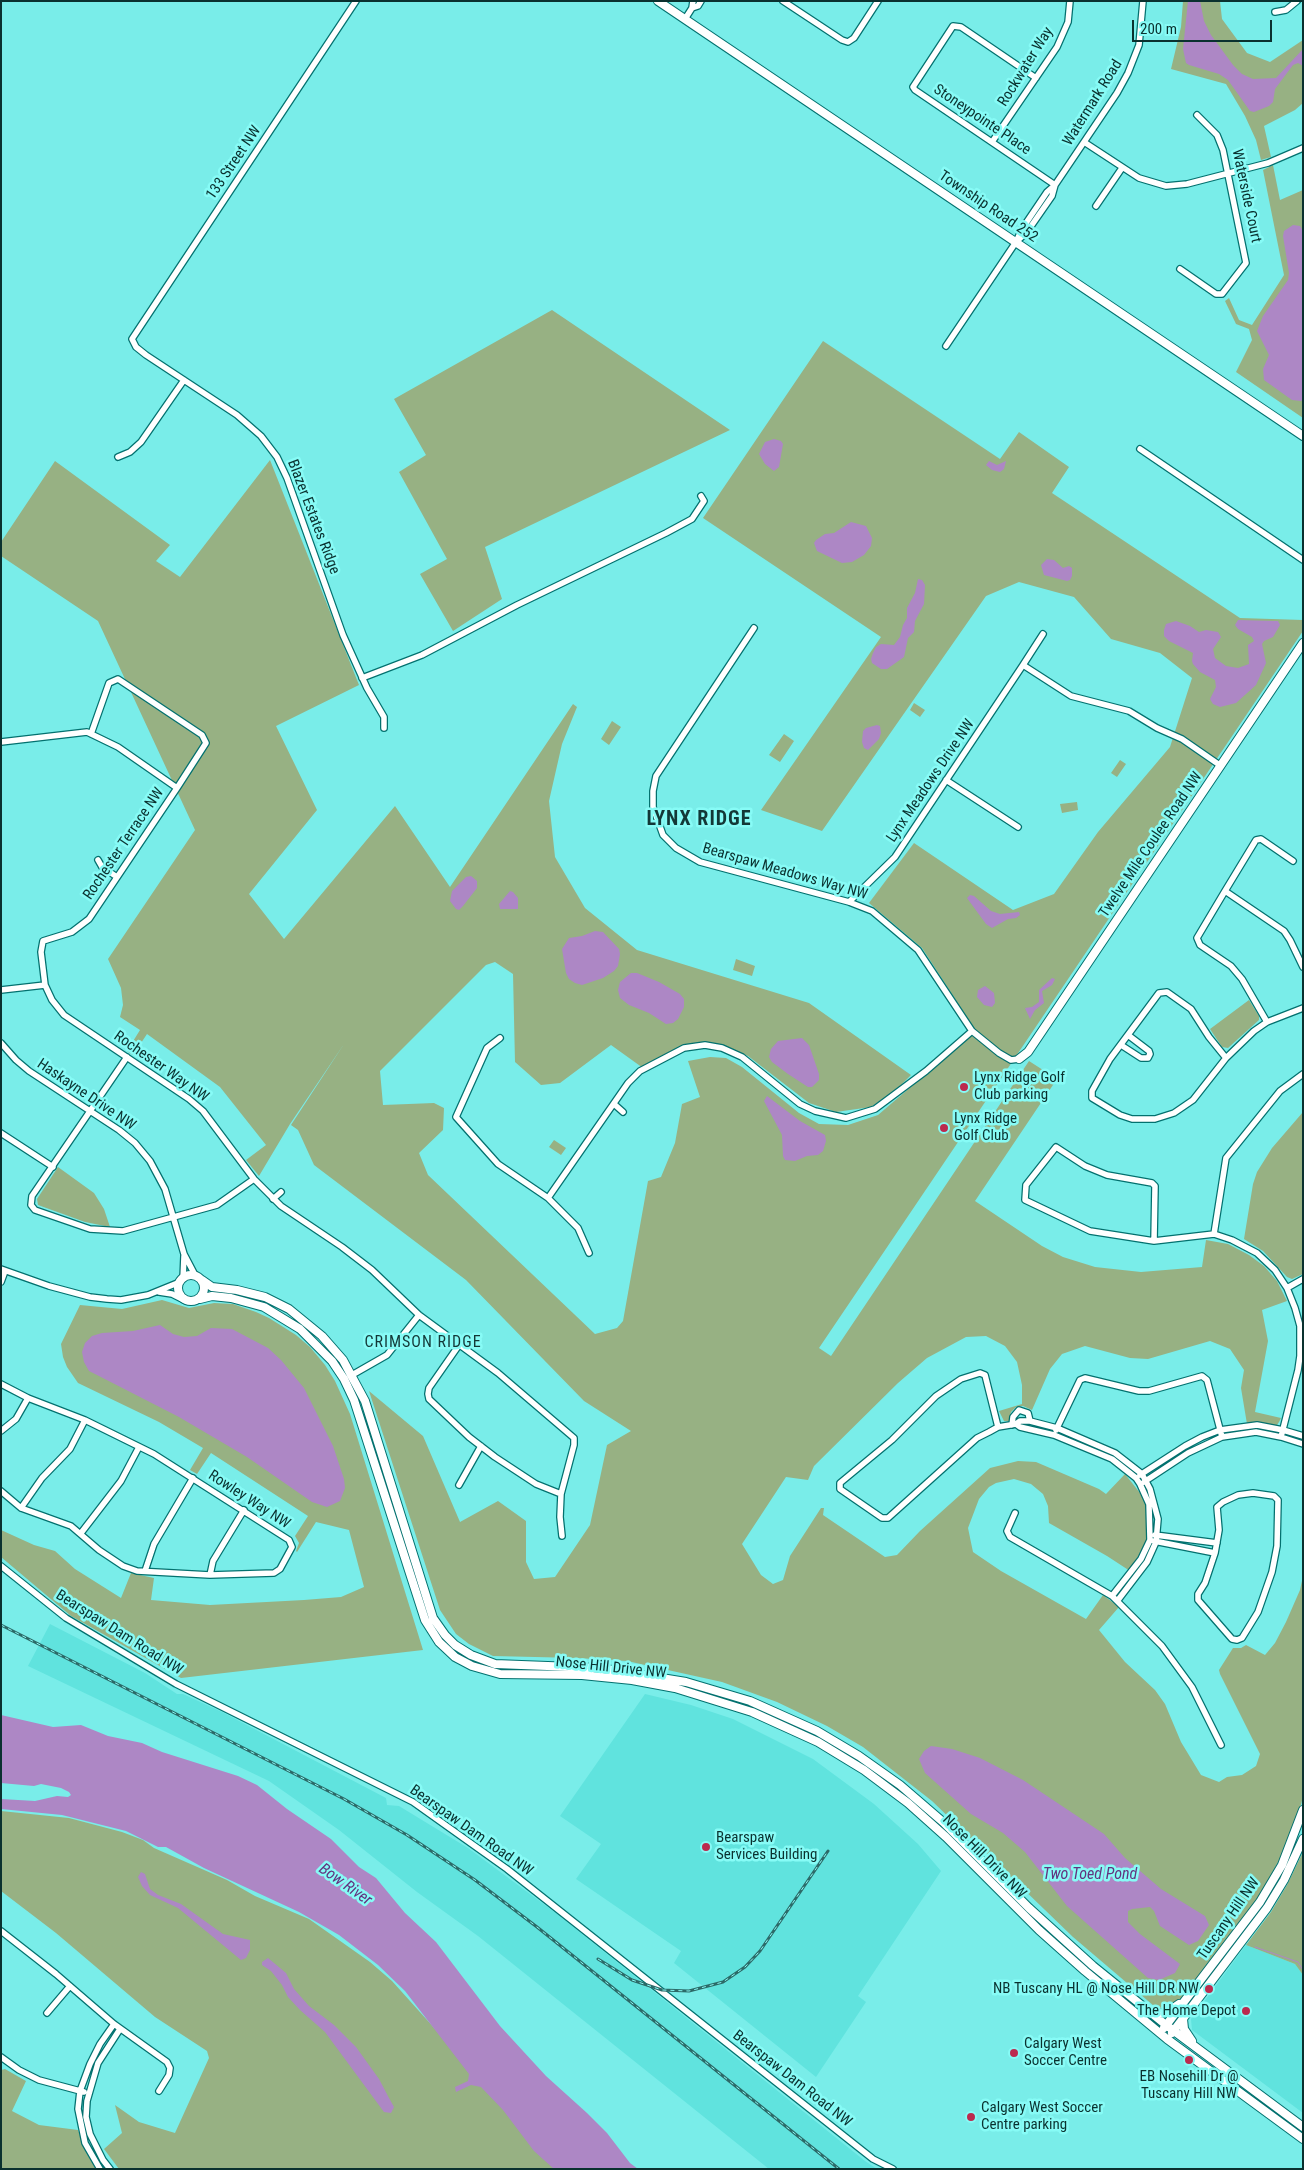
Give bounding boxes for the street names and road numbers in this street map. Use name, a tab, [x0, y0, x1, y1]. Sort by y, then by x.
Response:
street label: Rockwater Way	[994, 24, 1058, 110]
street label: Watermark Road	[1059, 57, 1127, 149]
street label: Stoneypointe Place	[930, 81, 1034, 159]
street label: 133 Street NW	[203, 123, 265, 203]
street label: Waterside Court	[1227, 148, 1265, 244]
street label: Township Road 252	[935, 167, 1041, 247]
street label: Blazer Estates Ridge	[283, 457, 343, 577]
street label: Lynx Meadows Drive NW	[883, 716, 979, 846]
street label: Twelve Mile Coulee Road NW	[1096, 769, 1206, 921]
street label: Rochester Terrace NW	[80, 785, 168, 903]
street label: Bearspaw Meadows Way NW	[700, 840, 870, 904]
street label: Rochester Way NW	[110, 1028, 212, 1106]
street label: Haskayne Drive NW	[33, 1055, 139, 1135]
street label: Rowley Way NW	[205, 1467, 293, 1533]
street label: Bearspaw Dam Road NW	[52, 1587, 186, 1679]
street label: Nose Hill Drive NW	[555, 1653, 667, 1683]
street label: Bearspaw Dam Road NW	[406, 1782, 536, 1880]
street label: Nose Hill Drive NW	[938, 1811, 1030, 1903]
street label: Tuscany Hill NW	[1194, 1874, 1264, 1964]
street label: Bearspaw Dam Road NW	[729, 2027, 855, 2131]

